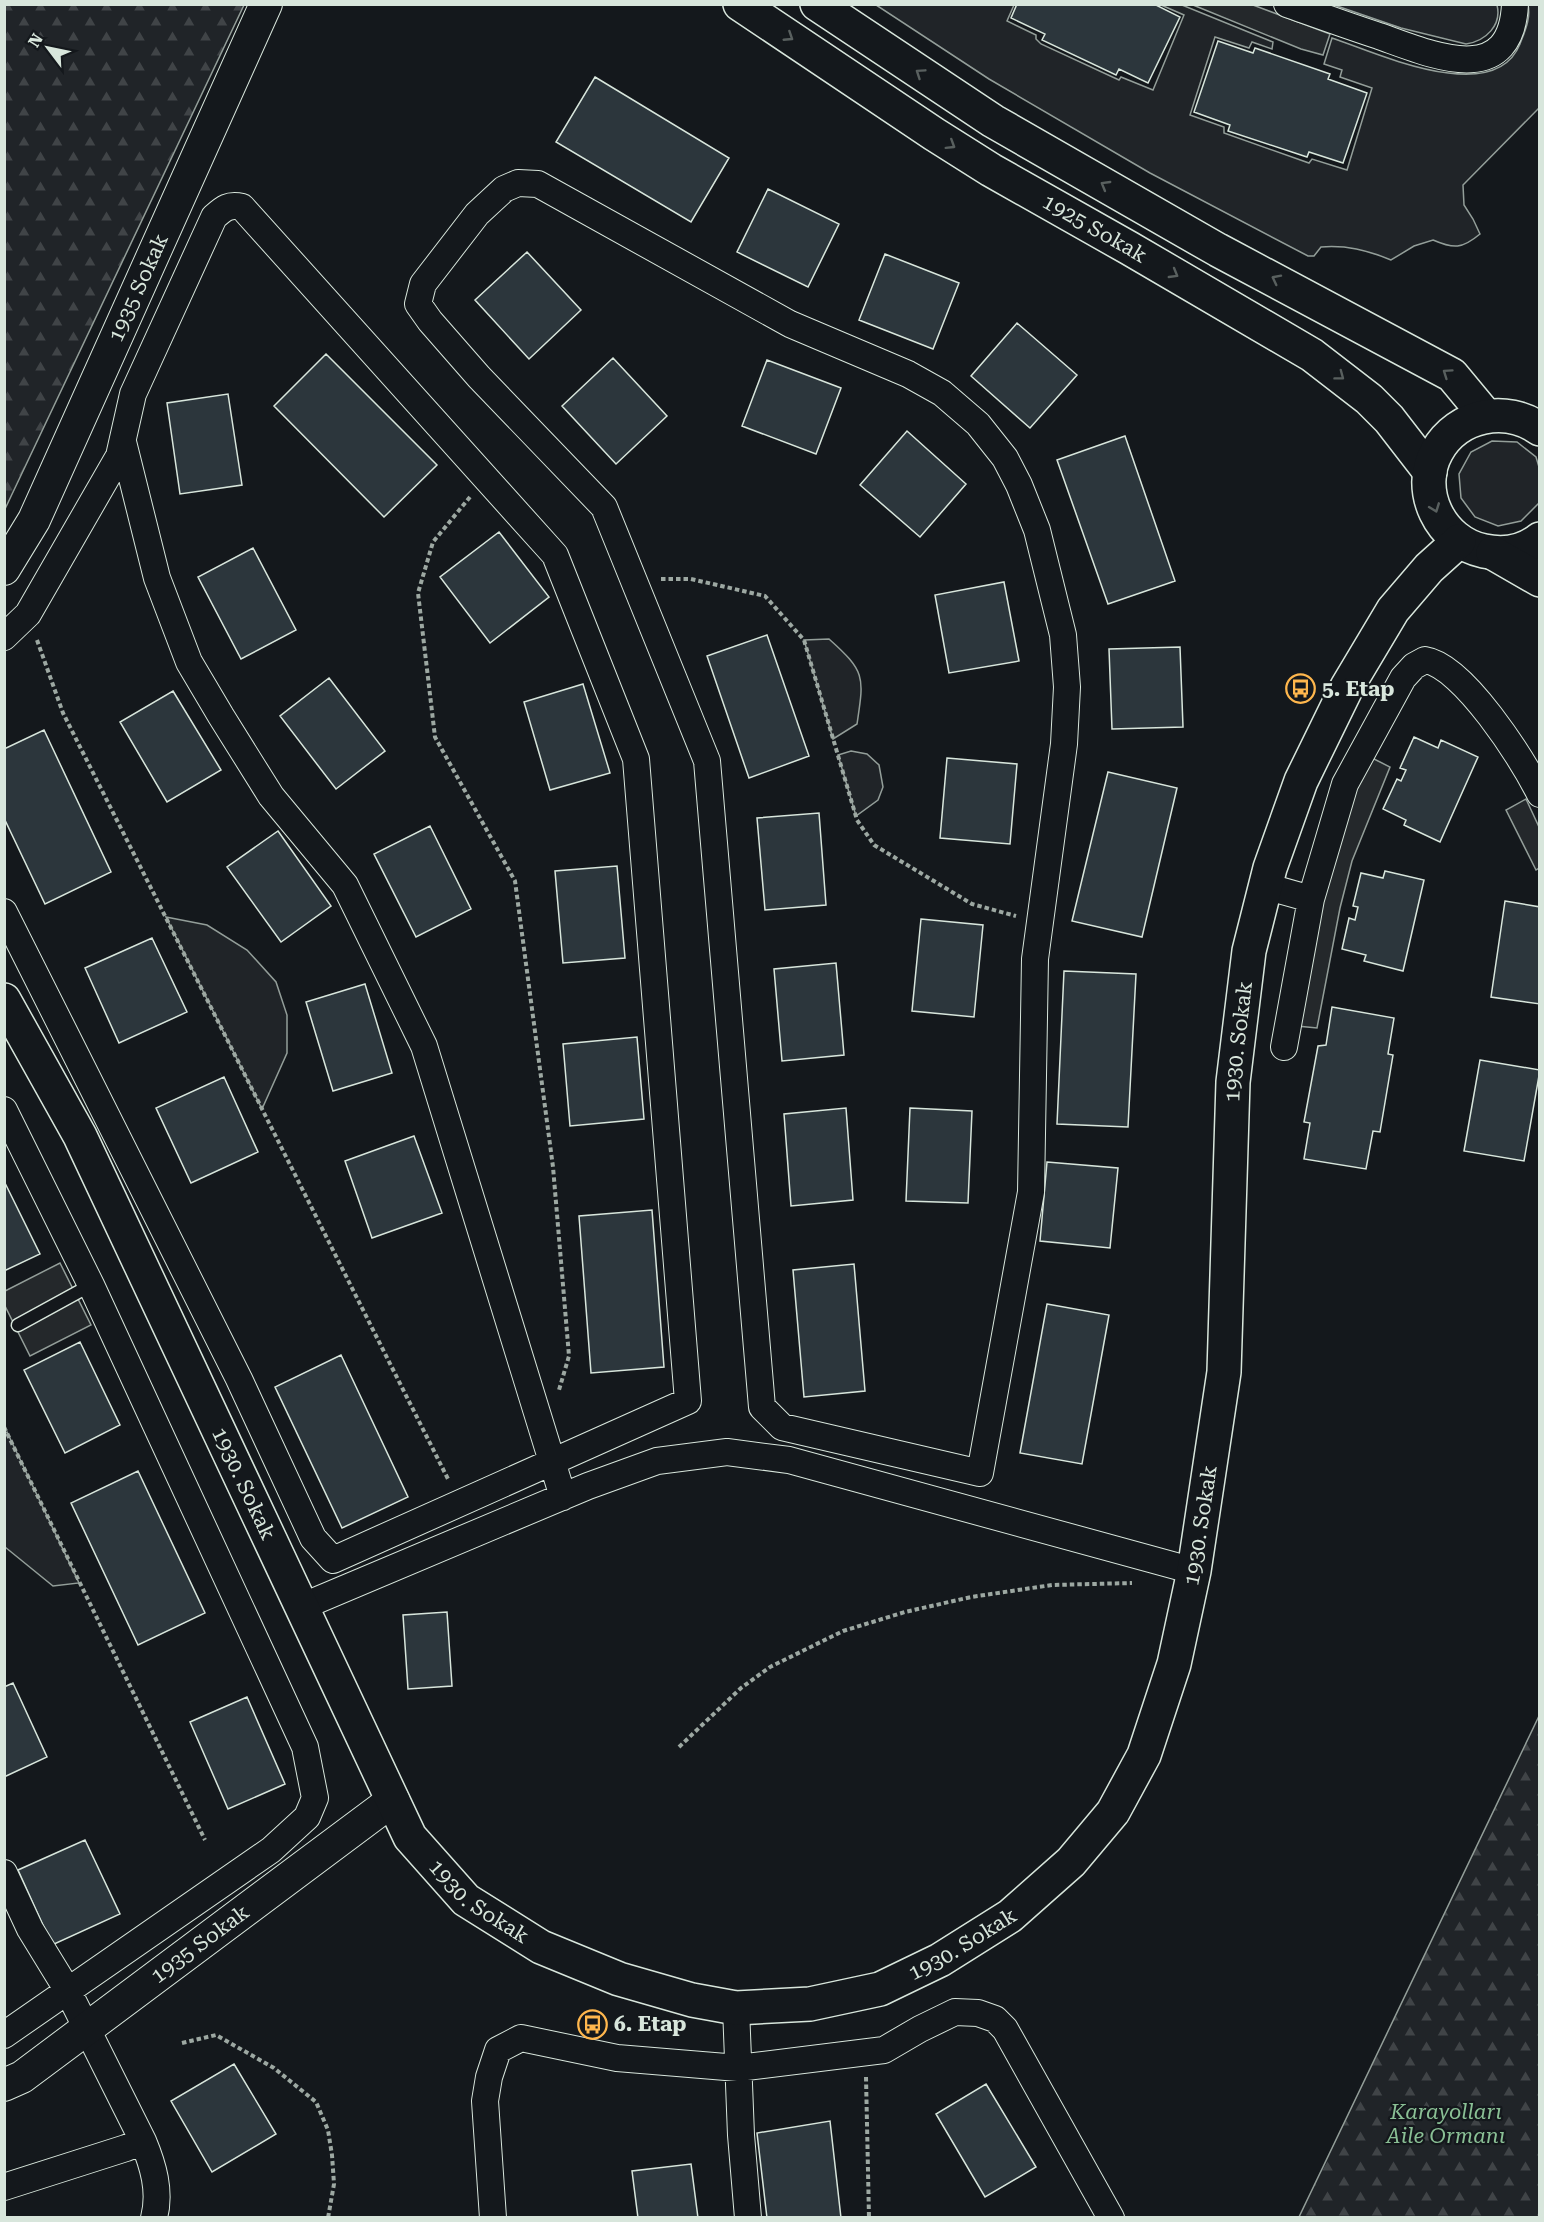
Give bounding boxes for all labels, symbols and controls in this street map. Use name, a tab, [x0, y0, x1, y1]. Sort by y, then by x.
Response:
north arrow	[18, 18, 78, 78]
text: N	[24, 30, 47, 51]
one-way arrow	[782, 30, 793, 41]
one-way arrow	[916, 69, 926, 81]
one-way arrow	[945, 137, 955, 149]
one-way arrow	[1101, 181, 1111, 192]
street label: 1925 Sokak	[1038, 190, 1151, 268]
street label: 1935 Sokak	[104, 230, 173, 346]
one-way arrow	[1168, 267, 1178, 278]
one-way arrow	[1271, 275, 1282, 287]
one-way arrow	[1334, 368, 1345, 379]
one-way arrow	[1442, 369, 1453, 380]
one-way arrow	[1427, 503, 1440, 513]
bus stop icon: 5. Etap	[1285, 673, 1317, 705]
place label: 5. Etap	[1322, 677, 1394, 701]
street label: 1930. Sokak	[1220, 980, 1257, 1102]
street label: 1930. Sokak	[207, 1424, 280, 1544]
street label: 1930. Sokak	[1179, 1464, 1222, 1588]
street label: 1930. Sokak	[424, 1855, 533, 1948]
street label: 1935 Sokak	[146, 1900, 254, 1988]
street label: 1930. Sokak	[905, 1903, 1021, 1985]
bus stop icon: 6. Etap	[577, 2008, 609, 2040]
place label: 6. Etap	[614, 2012, 686, 2036]
park label: Karayolları Aile Ormanı	[1385, 2100, 1505, 2148]

